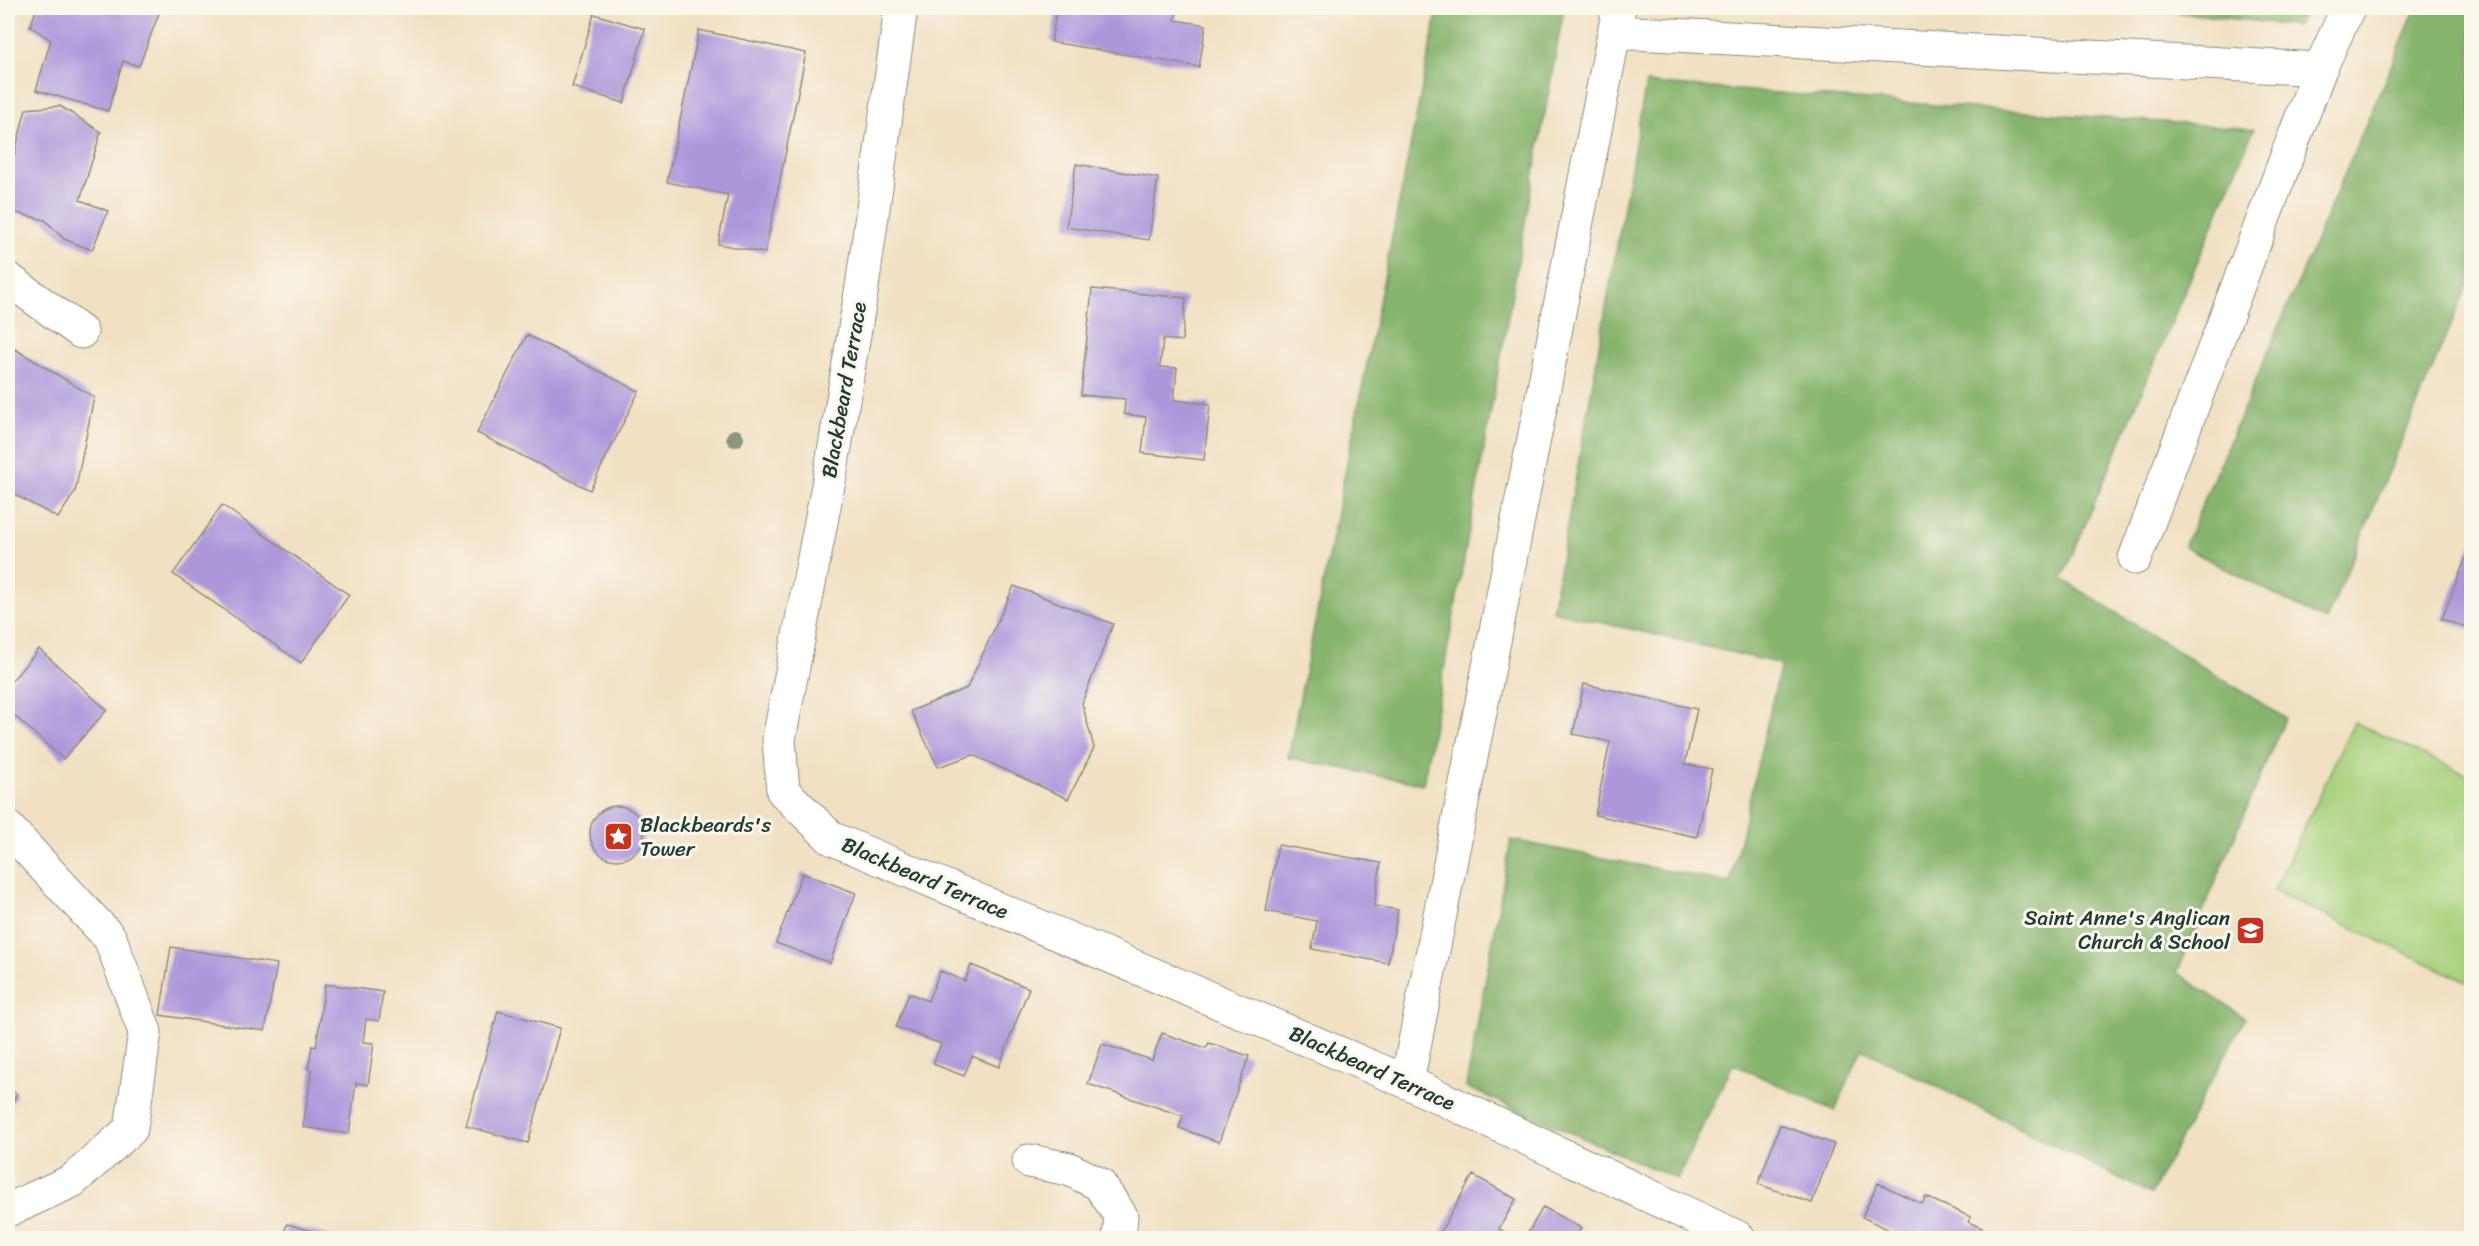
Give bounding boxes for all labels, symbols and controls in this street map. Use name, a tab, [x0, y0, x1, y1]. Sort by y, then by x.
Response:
street label: Blackbeard Terrace	[810, 299, 878, 481]
place label: Blackbeards's Tower	[640, 806, 771, 868]
place icon: Blackbeards's Tower	[603, 821, 635, 853]
street label: Blackbeard Terrace	[835, 826, 1015, 930]
place label: Saint Anne's Anglican Church & School	[2024, 899, 2231, 961]
school or university icon: Saint Anne's Anglican Church & School	[2235, 914, 2267, 946]
street label: Blackbeard Terrace	[1283, 1014, 1461, 1122]

